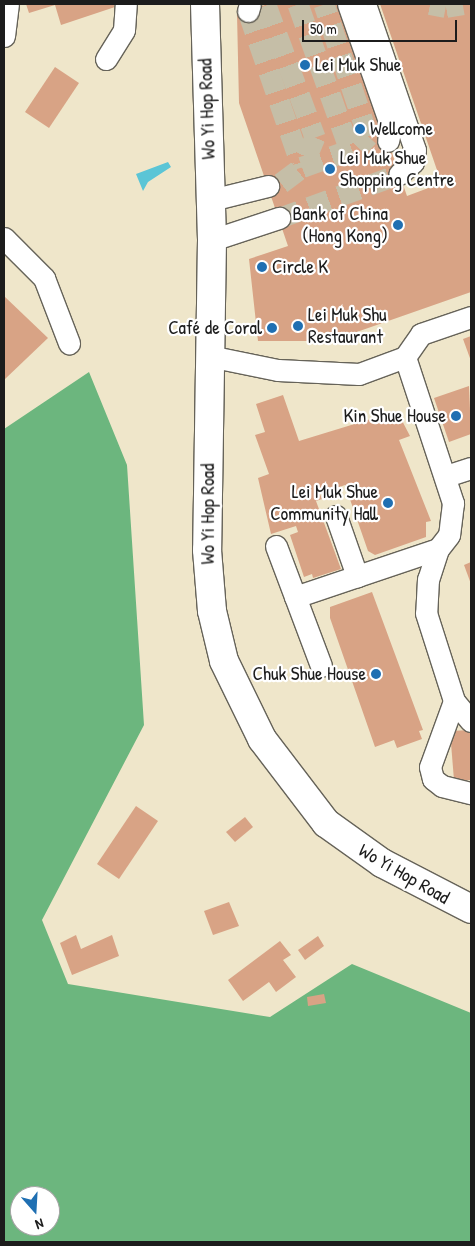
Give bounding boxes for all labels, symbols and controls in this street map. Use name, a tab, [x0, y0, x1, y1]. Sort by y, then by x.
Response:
scale bar	[305, 10, 460, 42]
text: 50 m	[310, 18, 337, 39]
place label: Lei Muk Shue	[315, 54, 401, 76]
street label: Wo Yi Hop Road	[194, 58, 220, 160]
marker: Lei Muk Shue	[299, 59, 311, 71]
place label: Wellcome	[370, 118, 433, 140]
marker: Wellcome	[354, 123, 366, 135]
place label: Lei Muk Shue Shopping Centre	[340, 147, 454, 191]
marker: Lei Muk Shue Shopping Centre	[324, 163, 336, 175]
place label: Bank of China (Hong Kong)	[293, 203, 388, 247]
marker: Bank of China (Hong Kong)	[392, 219, 404, 231]
place label: Circle K	[272, 256, 328, 278]
marker: Circle K	[256, 261, 268, 273]
place label: Lei Muk Shu Restaurant	[308, 304, 387, 348]
place label: Café de Coral	[168, 317, 262, 339]
marker: Lei Muk Shu Restaurant	[292, 320, 304, 332]
marker: Café de Coral	[266, 322, 278, 334]
place label: Kin Shue House	[344, 405, 446, 427]
marker: Kin Shue House	[450, 410, 462, 422]
street label: Wo Yi Hop Road	[197, 464, 219, 564]
place label: Lei Muk Shue Community Hall	[270, 481, 378, 525]
marker: Lei Muk Shue Community Hall	[382, 497, 394, 509]
place label: Chuk Shue House	[252, 663, 366, 685]
marker: Chuk Shue House	[370, 668, 382, 680]
street label: Wo Yi Hop Road	[355, 839, 453, 909]
north arrow	[10, 1186, 60, 1236]
text: N	[33, 1215, 46, 1235]

